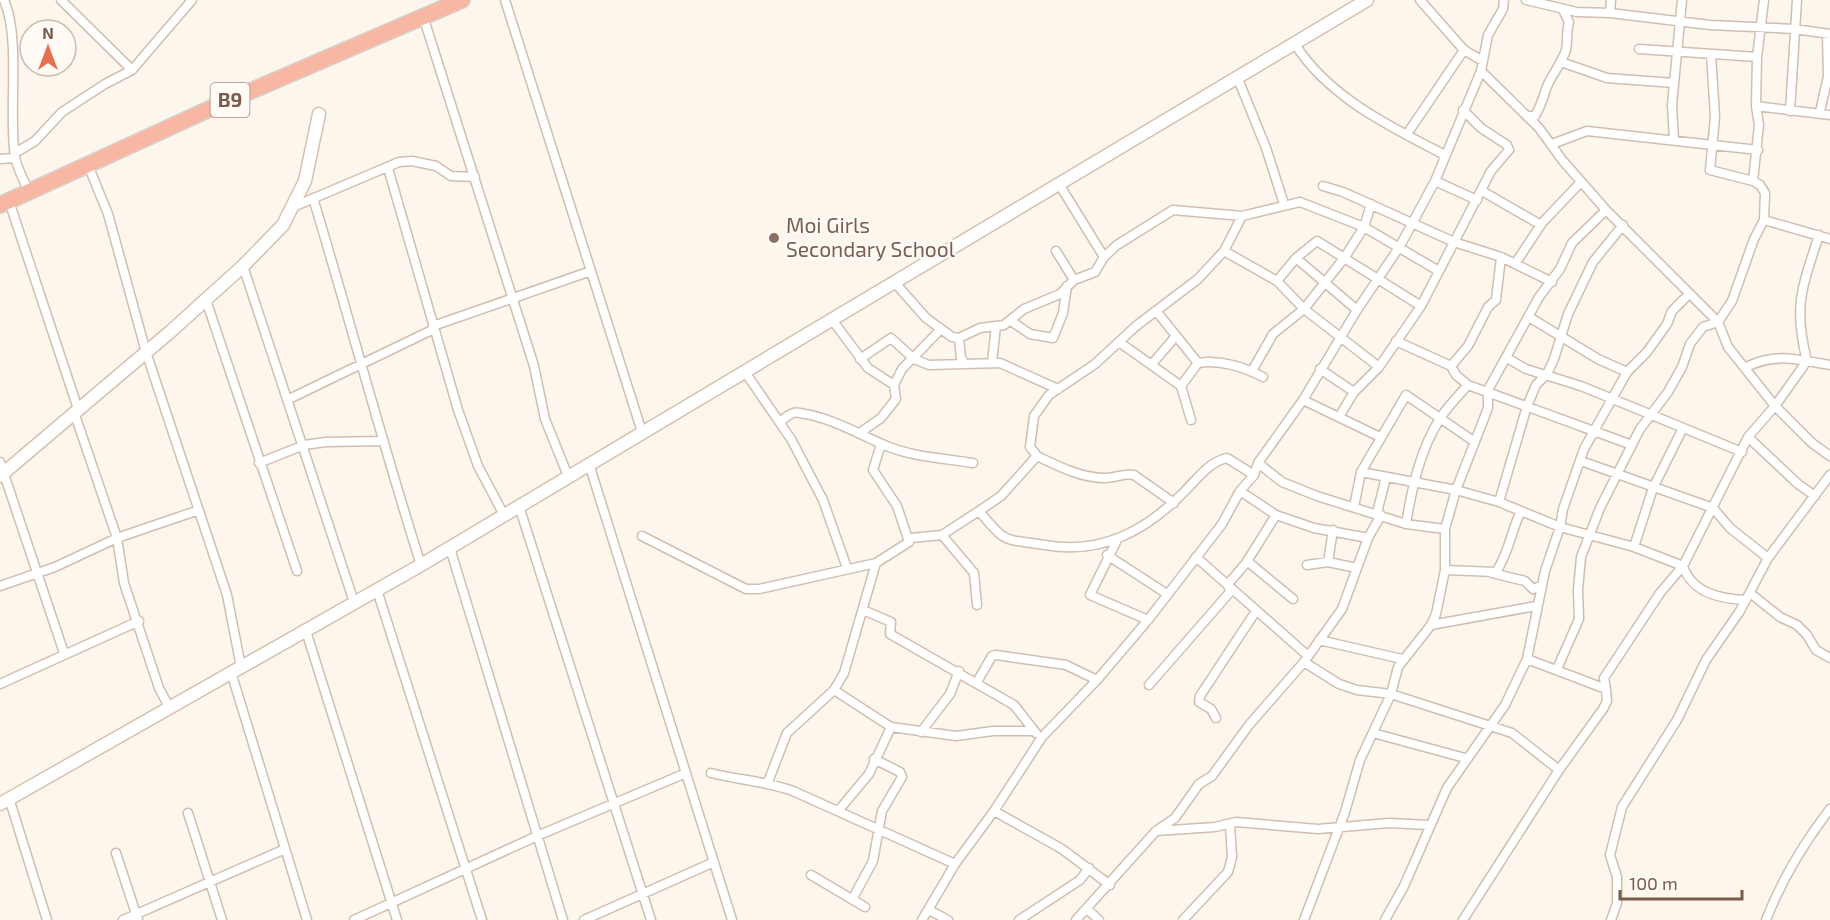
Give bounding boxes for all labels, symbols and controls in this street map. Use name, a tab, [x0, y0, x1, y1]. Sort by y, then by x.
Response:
north arrow	[18, 18, 78, 78]
text: N	[42, 23, 54, 42]
road number: B9	[210, 83, 250, 117]
place label: Moi Girls Secondary School	[786, 212, 956, 261]
marker: Moi Girls Secondary School	[767, 231, 781, 245]
scale bar	[1620, 863, 1742, 901]
text: 100 m	[1629, 872, 1678, 894]

